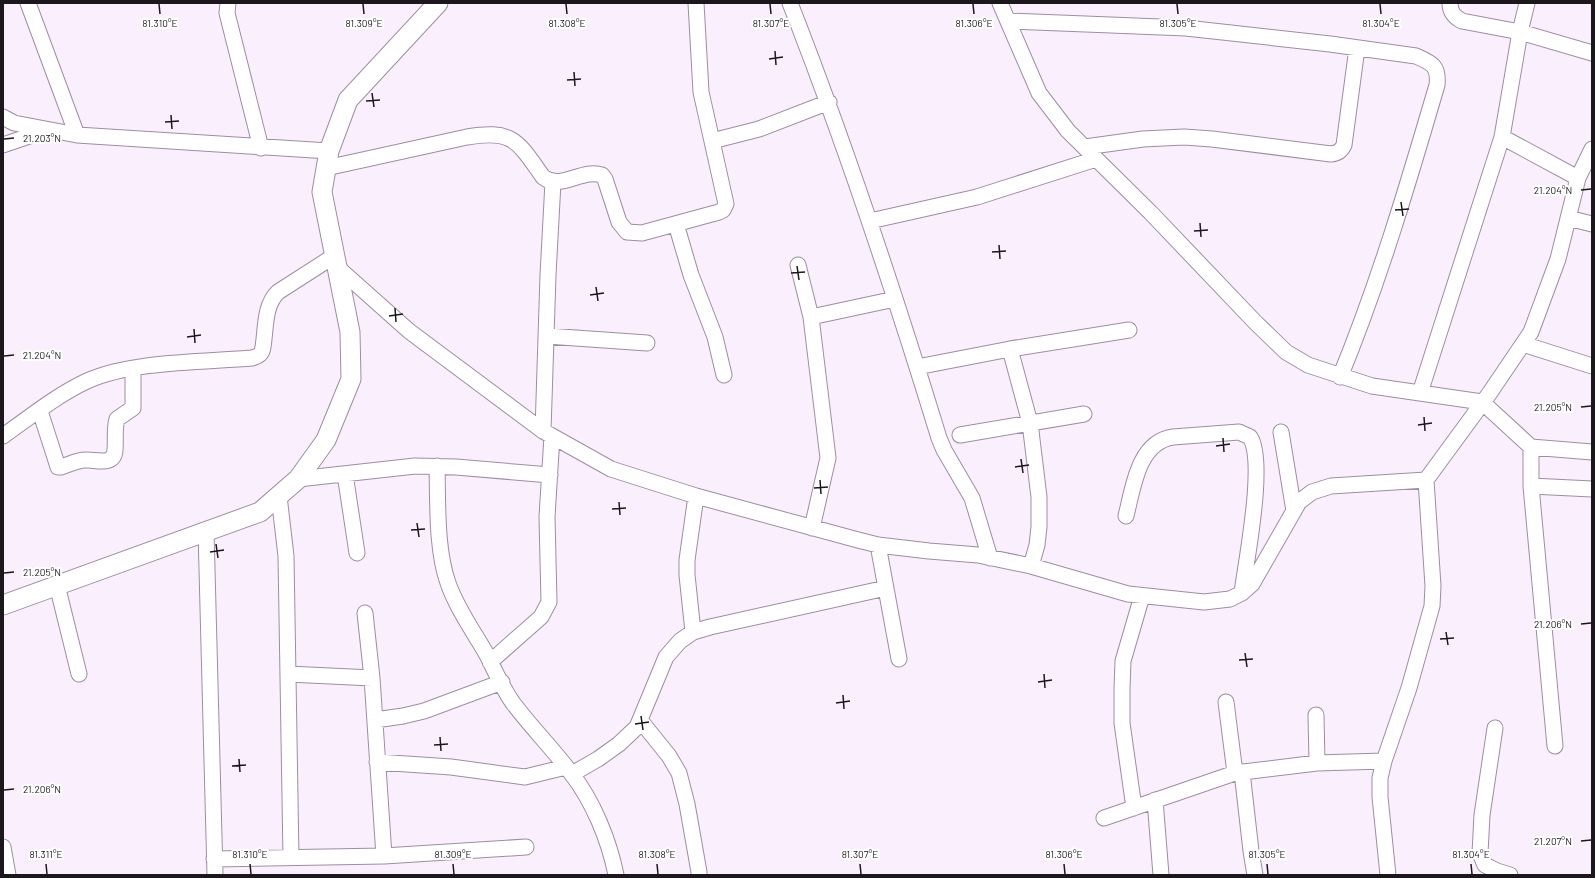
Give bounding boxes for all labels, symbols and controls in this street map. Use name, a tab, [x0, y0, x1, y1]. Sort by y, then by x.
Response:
text: 81.310°E	[142, 17, 178, 29]
text: 81.309°E	[345, 17, 383, 29]
text: 81.308°E	[548, 17, 586, 29]
text: 81.307°E	[753, 17, 789, 29]
text: 81.306°E	[955, 17, 993, 29]
text: 81.305°E	[1159, 17, 1197, 29]
text: 81.304°E	[1362, 17, 1400, 29]
text: 21.203°N	[23, 132, 61, 144]
text: 21.204°N	[1534, 184, 1572, 196]
text: 21.204°N	[23, 349, 61, 361]
text: 21.205°N	[1534, 401, 1572, 413]
text: 21.205°N	[23, 566, 61, 578]
text: 21.206°N	[1534, 618, 1572, 630]
text: 21.206°N	[23, 783, 61, 795]
text: 21.207°N	[1534, 835, 1572, 847]
text: 81.311°E	[29, 848, 63, 860]
text: 81.310°E	[232, 848, 268, 860]
text: 81.309°E	[434, 848, 472, 860]
text: 81.308°E	[638, 848, 676, 860]
text: 81.307°E	[842, 848, 878, 860]
text: 81.306°E	[1045, 848, 1083, 860]
text: 81.305°E	[1248, 848, 1286, 860]
text: 81.304°E	[1452, 848, 1490, 860]

